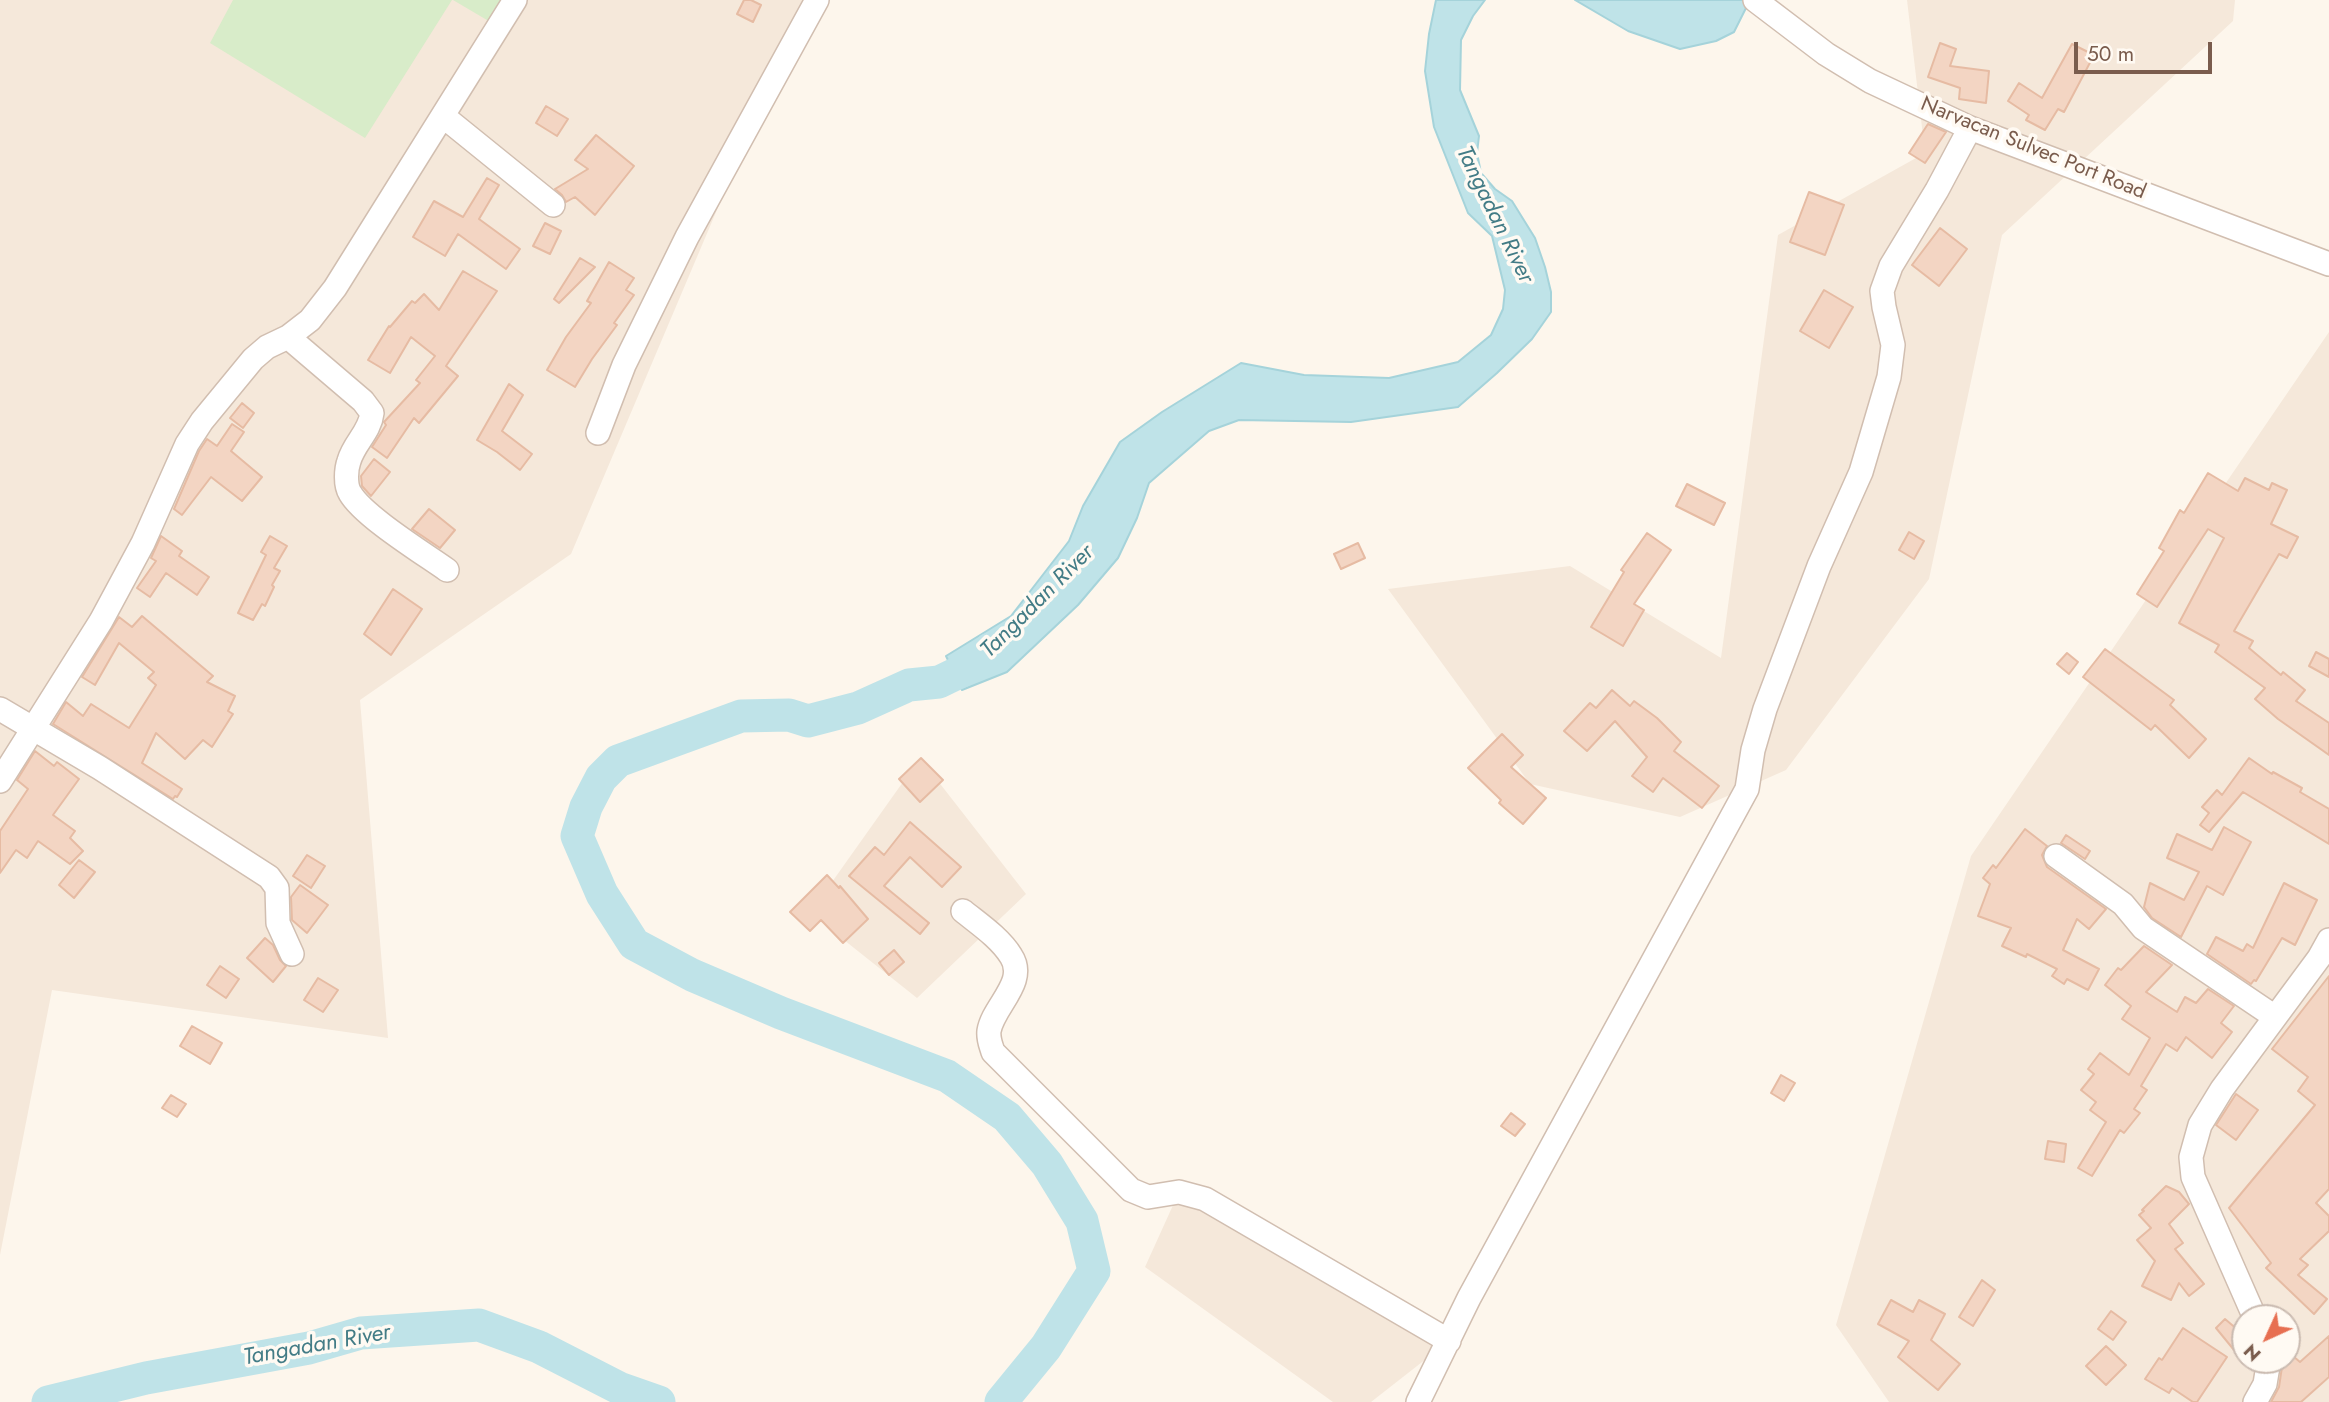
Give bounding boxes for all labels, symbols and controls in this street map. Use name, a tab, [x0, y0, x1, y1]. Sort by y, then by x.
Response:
scale bar	[2077, 28, 2215, 72]
text: 50 m	[2087, 39, 2134, 69]
street label: Narvacan Sulvec Port Road	[1917, 92, 2149, 206]
water label: Tangadan River	[1449, 142, 1539, 288]
water label: Tangadan River	[976, 540, 1100, 664]
north arrow	[2231, 1304, 2301, 1374]
water label: Tangadan River	[241, 1319, 393, 1373]
text: N	[2237, 1338, 2267, 1368]

